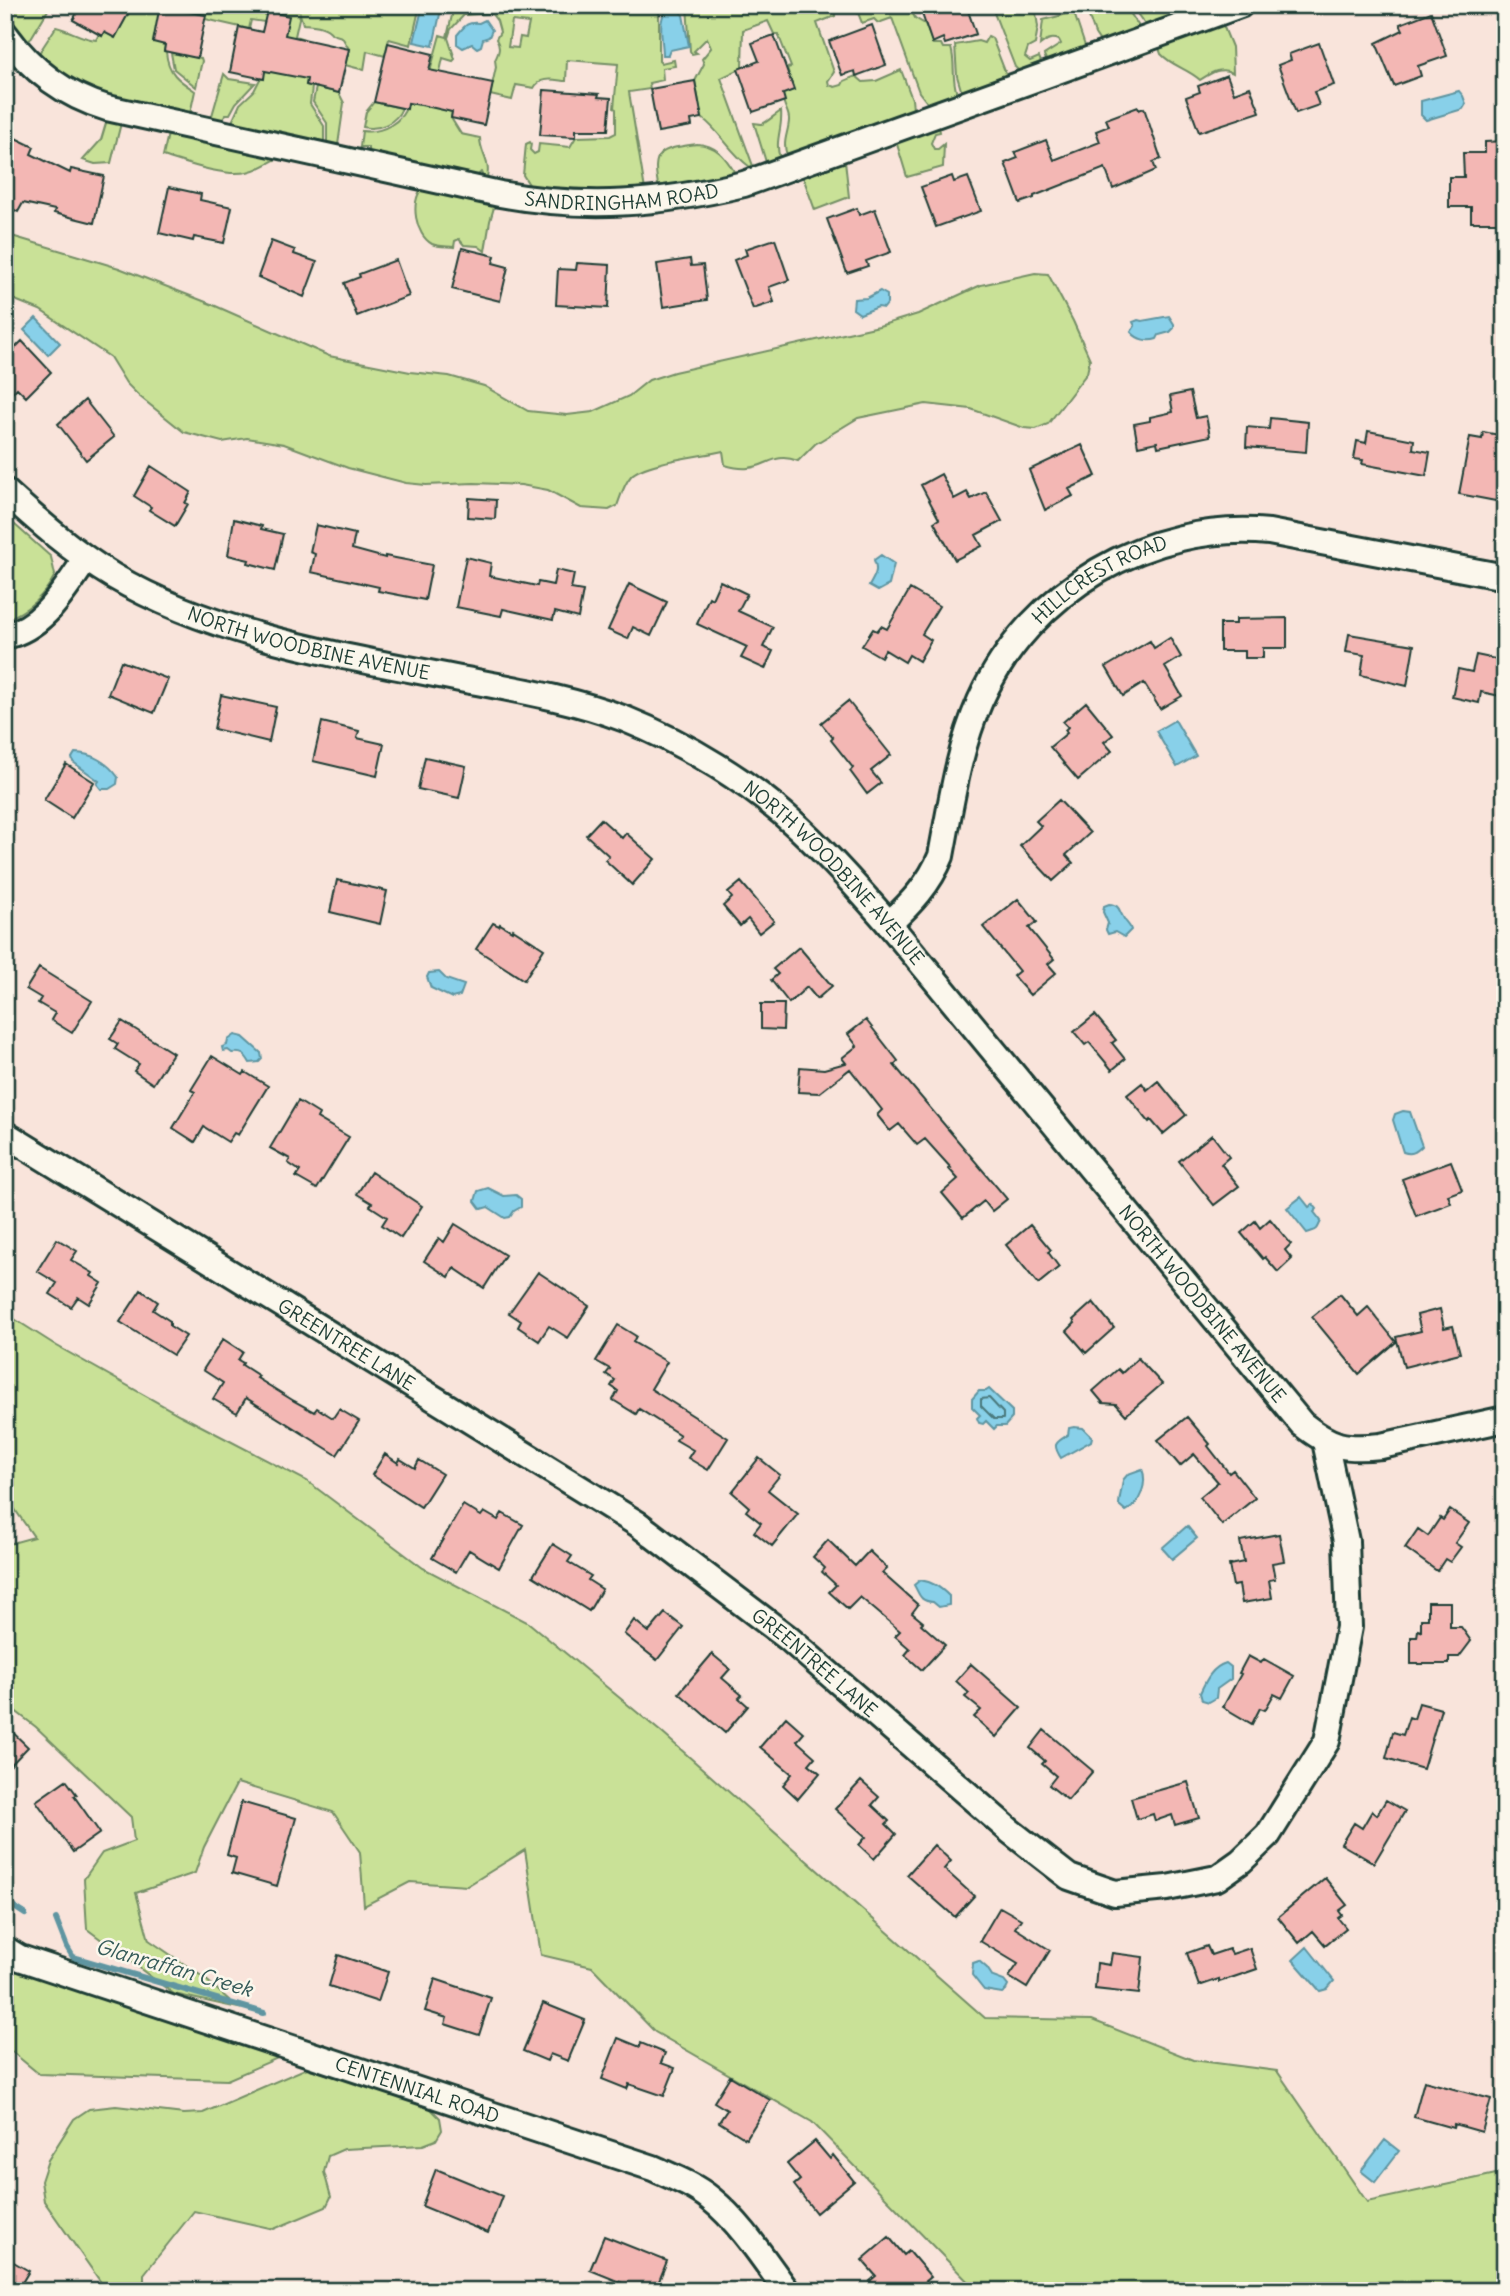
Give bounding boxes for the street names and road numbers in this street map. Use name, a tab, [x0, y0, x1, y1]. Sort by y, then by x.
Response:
street label: SANDRINGHAM ROAD	[523, 178, 721, 215]
street label: HILLCREST ROAD	[1026, 530, 1170, 629]
street label: NORTH WOODBINE AVENUE	[184, 601, 432, 685]
street label: NORTH WOODBINE AVENUE	[739, 775, 930, 969]
street label: NORTH WOODBINE AVENUE	[1114, 1200, 1291, 1407]
street label: GREENTREE LANE	[273, 1293, 419, 1396]
street label: GREENTREE LANE	[747, 1603, 882, 1722]
street label: CENTENNIAL ROAD	[332, 2051, 503, 2128]

